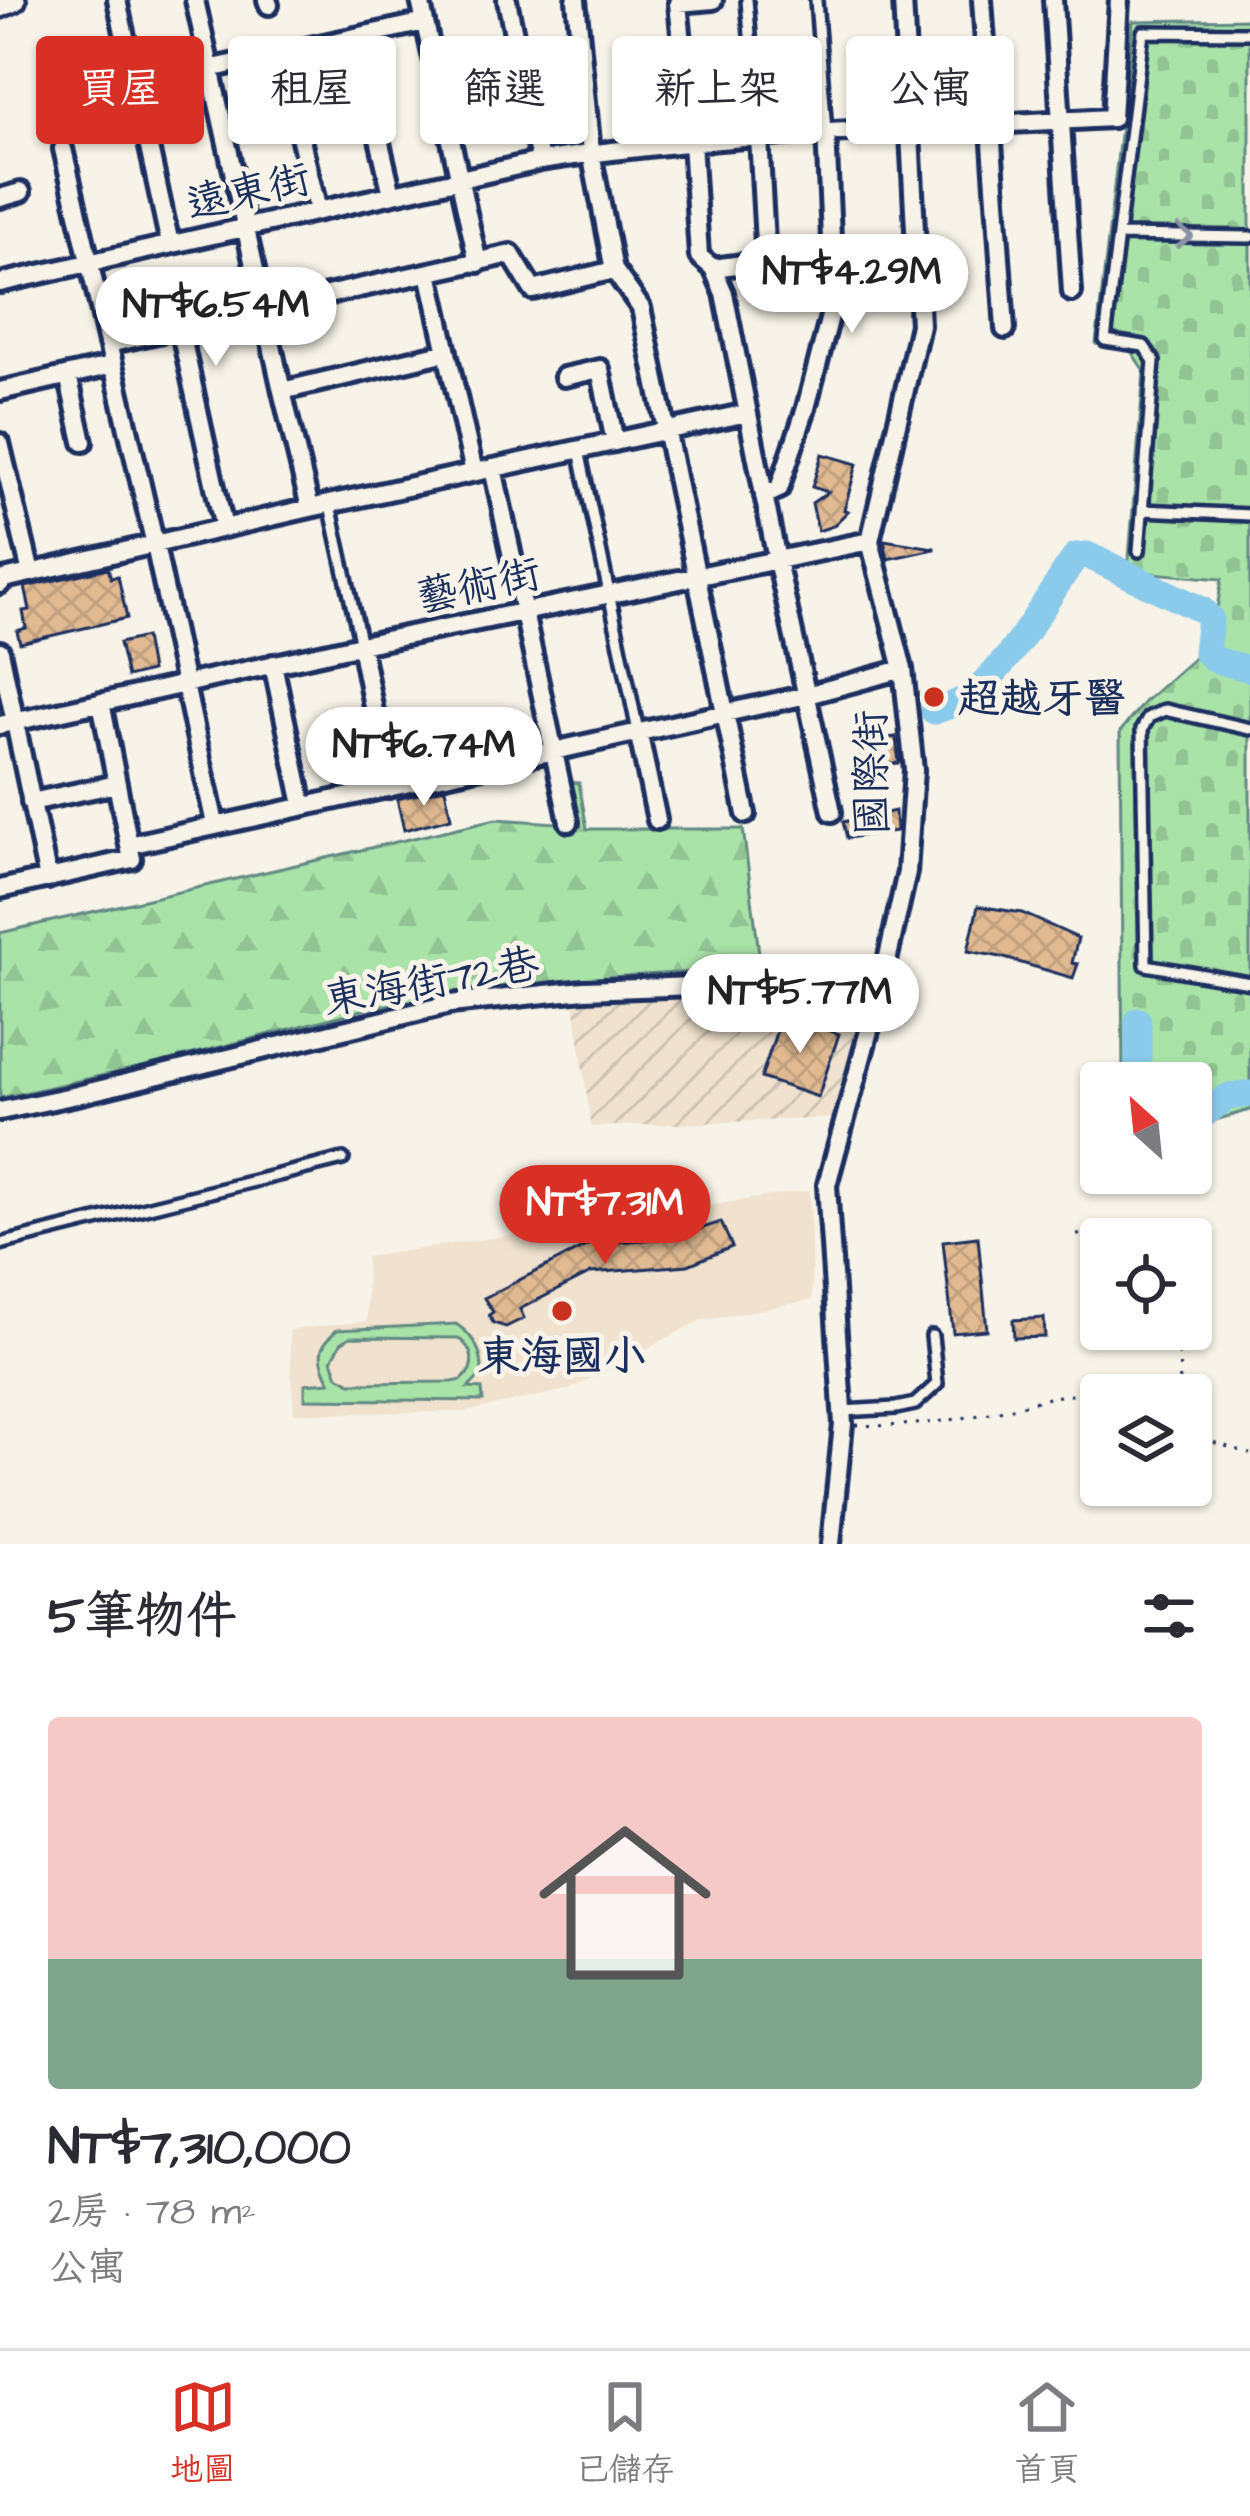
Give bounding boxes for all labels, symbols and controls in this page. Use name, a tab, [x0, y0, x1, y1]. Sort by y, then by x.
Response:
chip: 買屋	[36, 36, 204, 144]
chip: 租屋	[228, 36, 396, 144]
chip: 篩選	[420, 36, 588, 144]
chip: 新上架	[612, 36, 822, 144]
chip: 公寓	[846, 36, 1014, 144]
street label: 遠東街	[181, 150, 317, 235]
one-way arrow	[1176, 223, 1194, 249]
pin: NT$4.29M	[728, 234, 976, 336]
text: NT$4.29M	[762, 246, 942, 300]
pin: NT$6.54M	[92, 267, 340, 369]
text: NT$6.54M	[123, 279, 309, 333]
street label: 藝術街	[411, 545, 546, 628]
place label: 超越牙醫	[958, 671, 1126, 729]
marker: 超越牙醫	[921, 684, 947, 710]
pin: NT$6.74M	[300, 707, 548, 809]
street label: 國際街	[843, 709, 903, 836]
text: NT$6.74M	[332, 719, 516, 773]
street label: 東海街72巷	[319, 935, 544, 1030]
pin: NT$5.77M	[676, 954, 924, 1056]
text: NT$5.77M	[708, 966, 892, 1020]
north arrow	[1080, 1062, 1212, 1194]
map controls	[1080, 1062, 1212, 1506]
pin: NT$7.31M	[481, 1165, 729, 1267]
text: NT$7.31M	[526, 1177, 684, 1231]
button: locate	[1080, 1218, 1212, 1350]
marker: 東海國小	[549, 1298, 575, 1324]
place label: 東海國小	[478, 1329, 646, 1387]
button: layers	[1080, 1374, 1212, 1506]
text: 5筆物件	[48, 1582, 237, 1653]
icon: filters	[1136, 1583, 1202, 1649]
icon: home	[517, 1795, 733, 2011]
text: NT$7,310,000	[48, 2113, 351, 2184]
text: 2房 · 78 m²	[48, 2186, 256, 2240]
text: 公寓	[48, 2242, 126, 2296]
tab: 地圖	[170, 2374, 236, 2493]
tab: 已儲存	[575, 2374, 674, 2493]
tab: 首頁	[1014, 2374, 1080, 2493]

